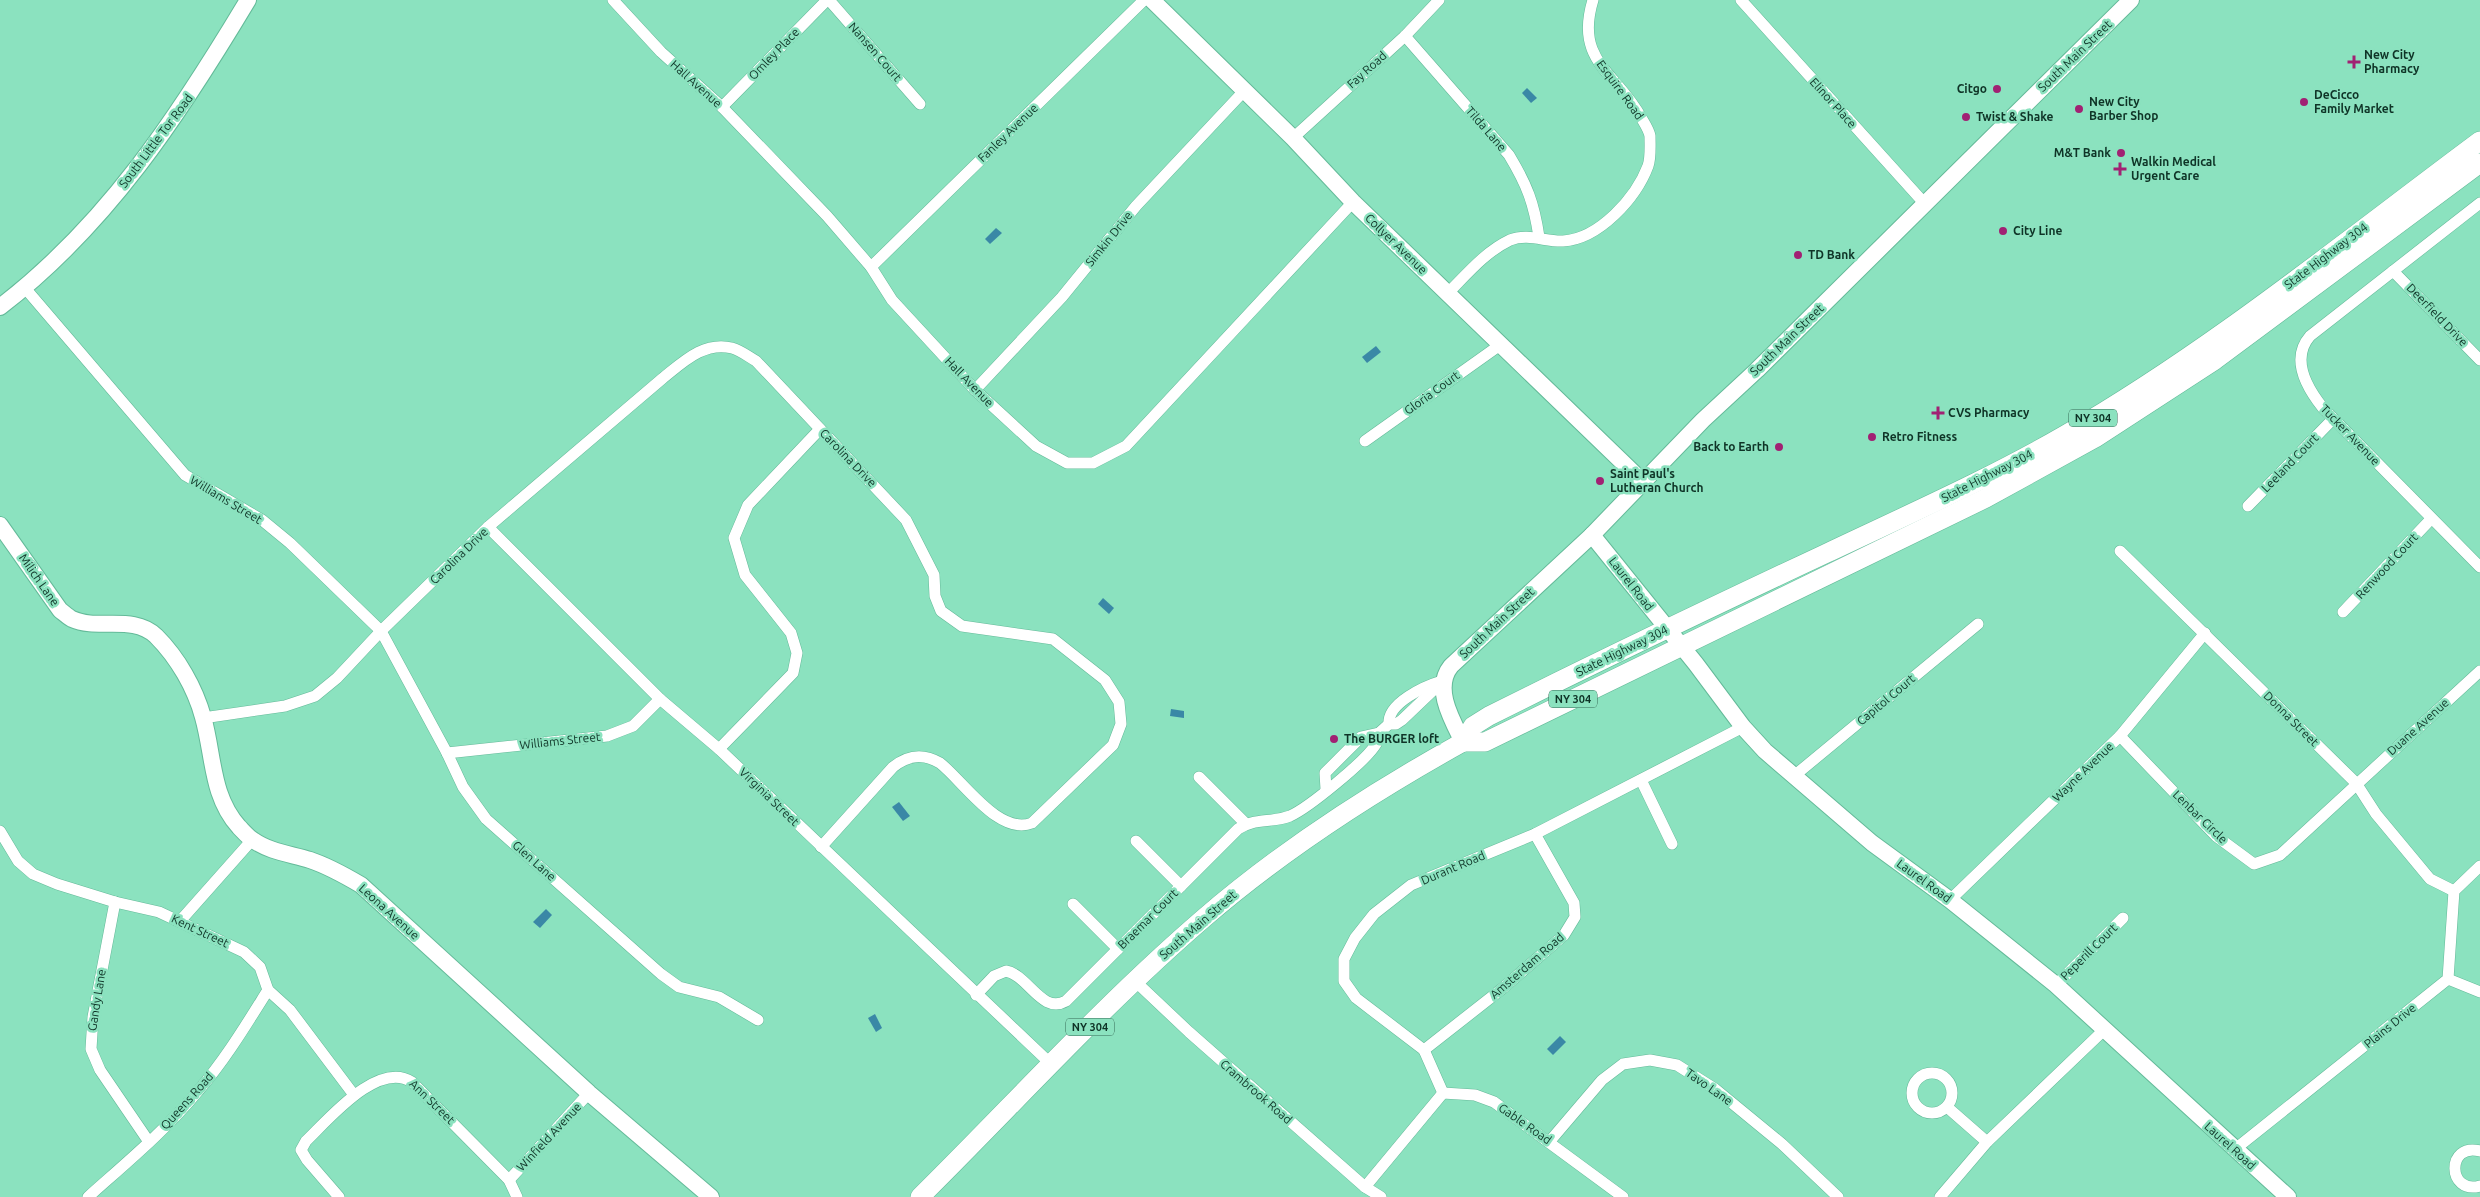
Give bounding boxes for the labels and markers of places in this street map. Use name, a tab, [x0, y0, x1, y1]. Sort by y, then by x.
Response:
place label: New City Pharmacy	[2364, 48, 2420, 75]
marker: New City Pharmacy	[2348, 56, 2360, 68]
place label: Citgo	[1957, 82, 1987, 95]
marker: Citgo	[1991, 83, 2003, 95]
place label: DeCicco Family Market	[2314, 88, 2394, 115]
place label: New City Barber Shop	[2089, 95, 2159, 122]
marker: DeCicco Family Market	[2298, 96, 2310, 108]
marker: New City Barber Shop	[2073, 103, 2085, 115]
place label: Twist & Shake	[1976, 110, 2054, 123]
marker: Twist & Shake	[1960, 111, 1972, 123]
place label: M&T Bank	[2054, 146, 2111, 159]
marker: M&T Bank	[2115, 147, 2127, 159]
place label: Walkin Medical Urgent Care	[2131, 155, 2216, 182]
marker: Walkin Medical Urgent Care	[2113, 162, 2127, 176]
place label: City Line	[2013, 224, 2062, 237]
marker: City Line	[1997, 225, 2009, 237]
place label: TD Bank	[1808, 248, 1855, 261]
marker: TD Bank	[1792, 249, 1804, 261]
place label: CVS Pharmacy	[1948, 406, 2030, 419]
marker: CVS Pharmacy	[1932, 407, 1944, 419]
place label: Retro Fitness	[1882, 430, 1957, 443]
marker: Retro Fitness	[1866, 431, 1878, 443]
place label: Back to Earth	[1693, 440, 1769, 453]
marker: Back to Earth	[1773, 441, 1785, 453]
place label: Saint Paul's Lutheran Church	[1610, 467, 1703, 494]
marker: Saint Paul's Lutheran Church	[1594, 475, 1606, 487]
place label: The BURGER loft	[1344, 732, 1439, 745]
marker: The BURGER loft	[1328, 733, 1340, 745]

